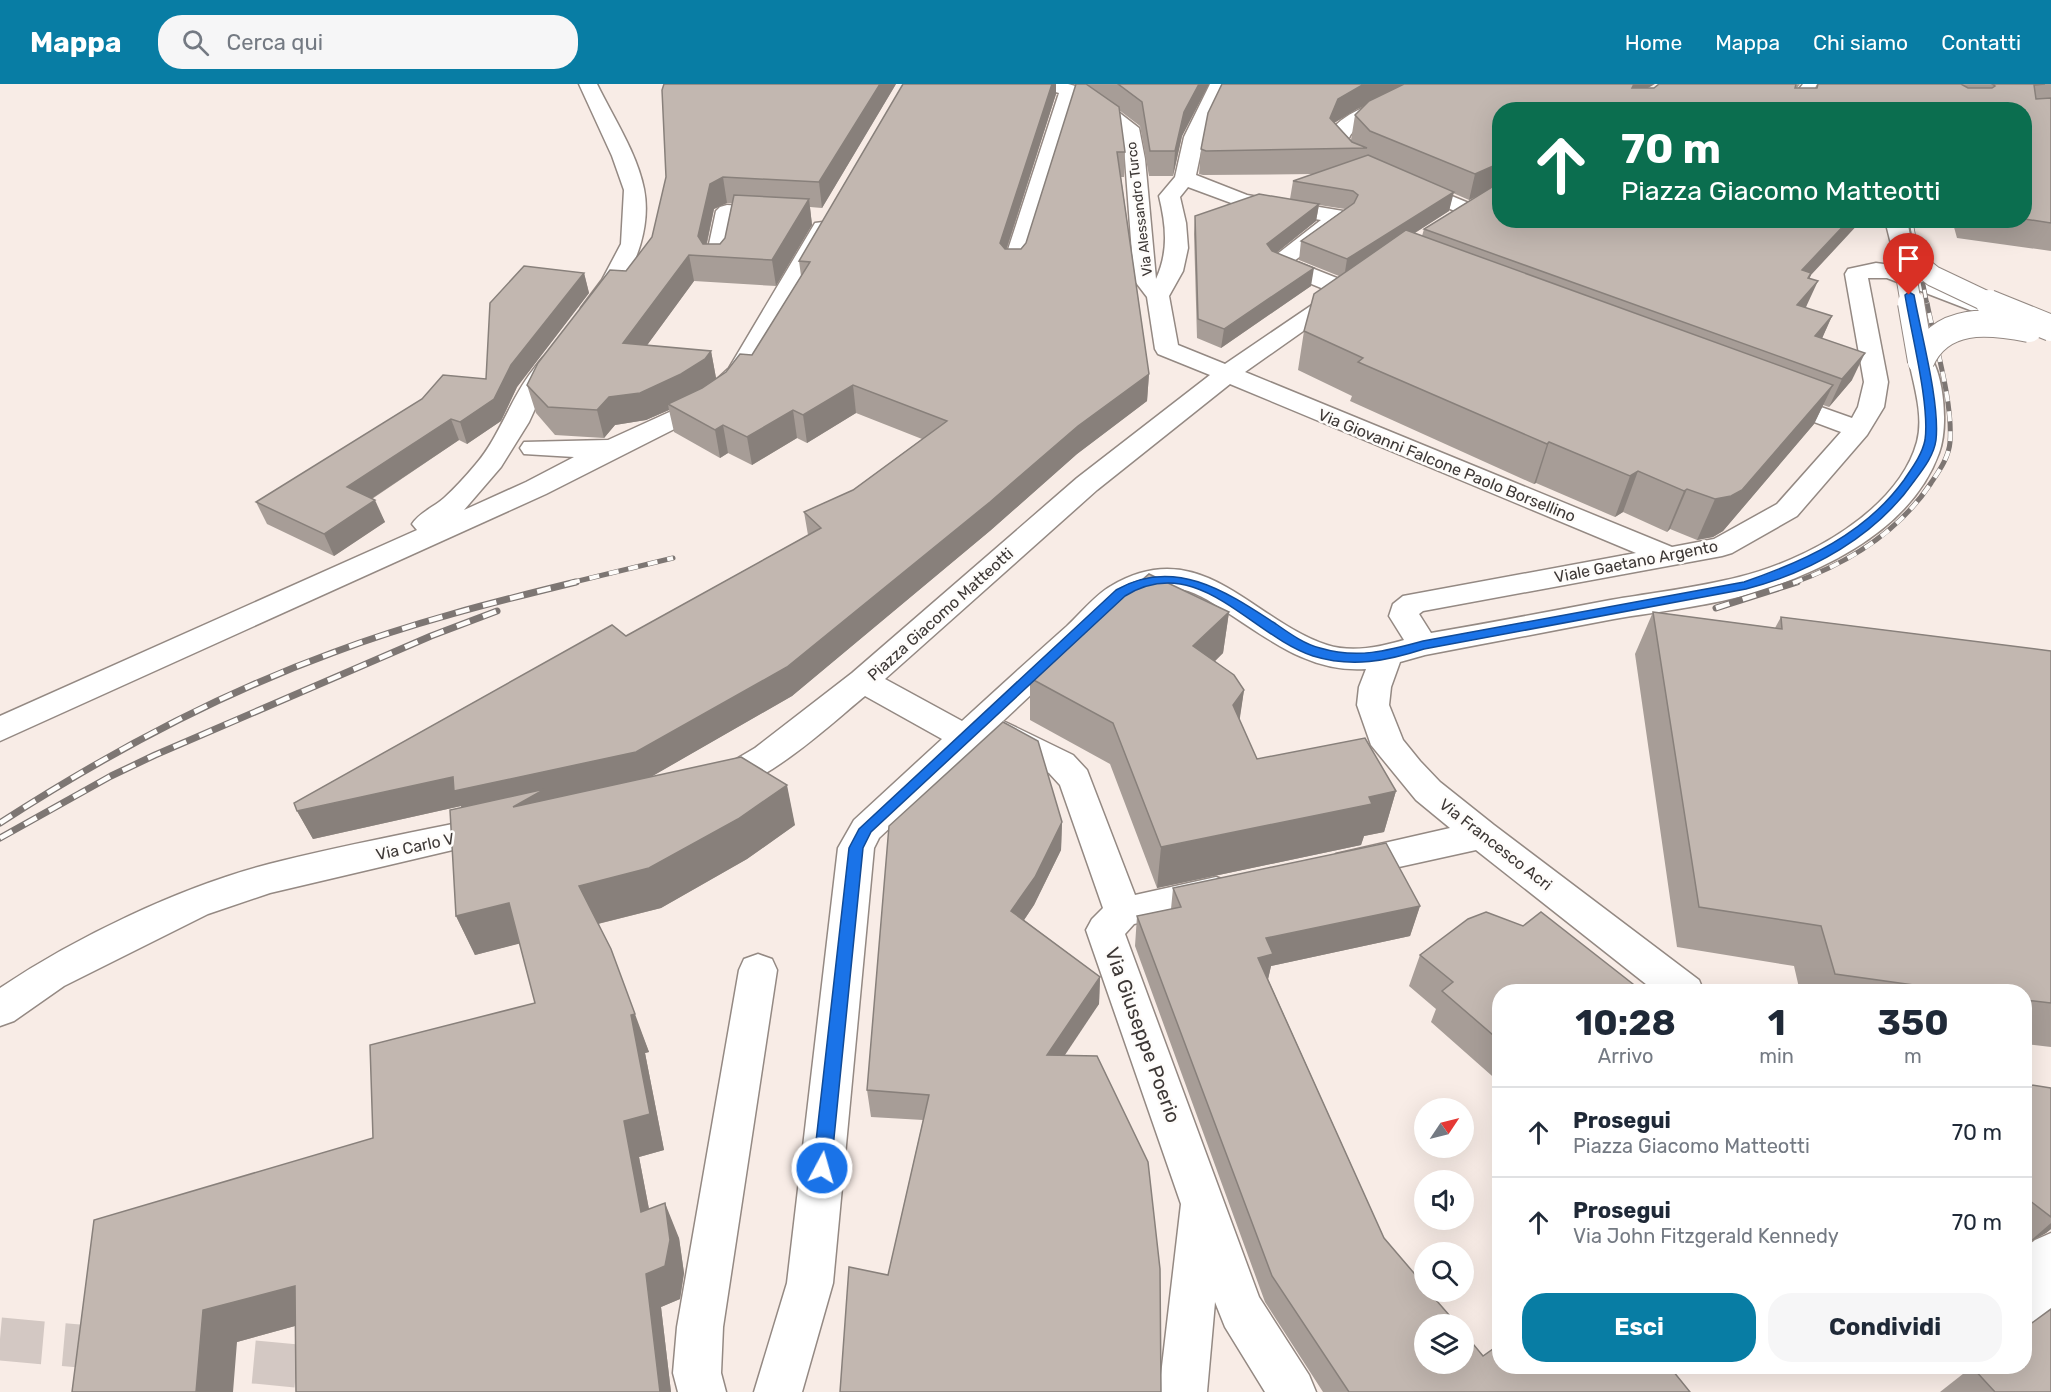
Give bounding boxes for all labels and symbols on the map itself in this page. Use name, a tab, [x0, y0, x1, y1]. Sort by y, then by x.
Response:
street label: Via Alessandro Turco	[1123, 141, 1156, 277]
pin	[1883, 233, 1934, 295]
street label: Via Giovanni Falcone Paolo Borsellino	[1315, 405, 1578, 526]
street label: Viale Gaetano Argento	[1553, 536, 1719, 587]
street label: Piazza Giacomo Matteotti	[864, 544, 1017, 685]
street label: Via Francesco Acri	[1436, 795, 1556, 894]
street label: Via Carlo V	[374, 829, 456, 864]
street label: Via Giuseppe Poerio	[1100, 944, 1186, 1126]
north arrow	[1414, 1098, 1474, 1158]
position arrow	[790, 1136, 854, 1200]

